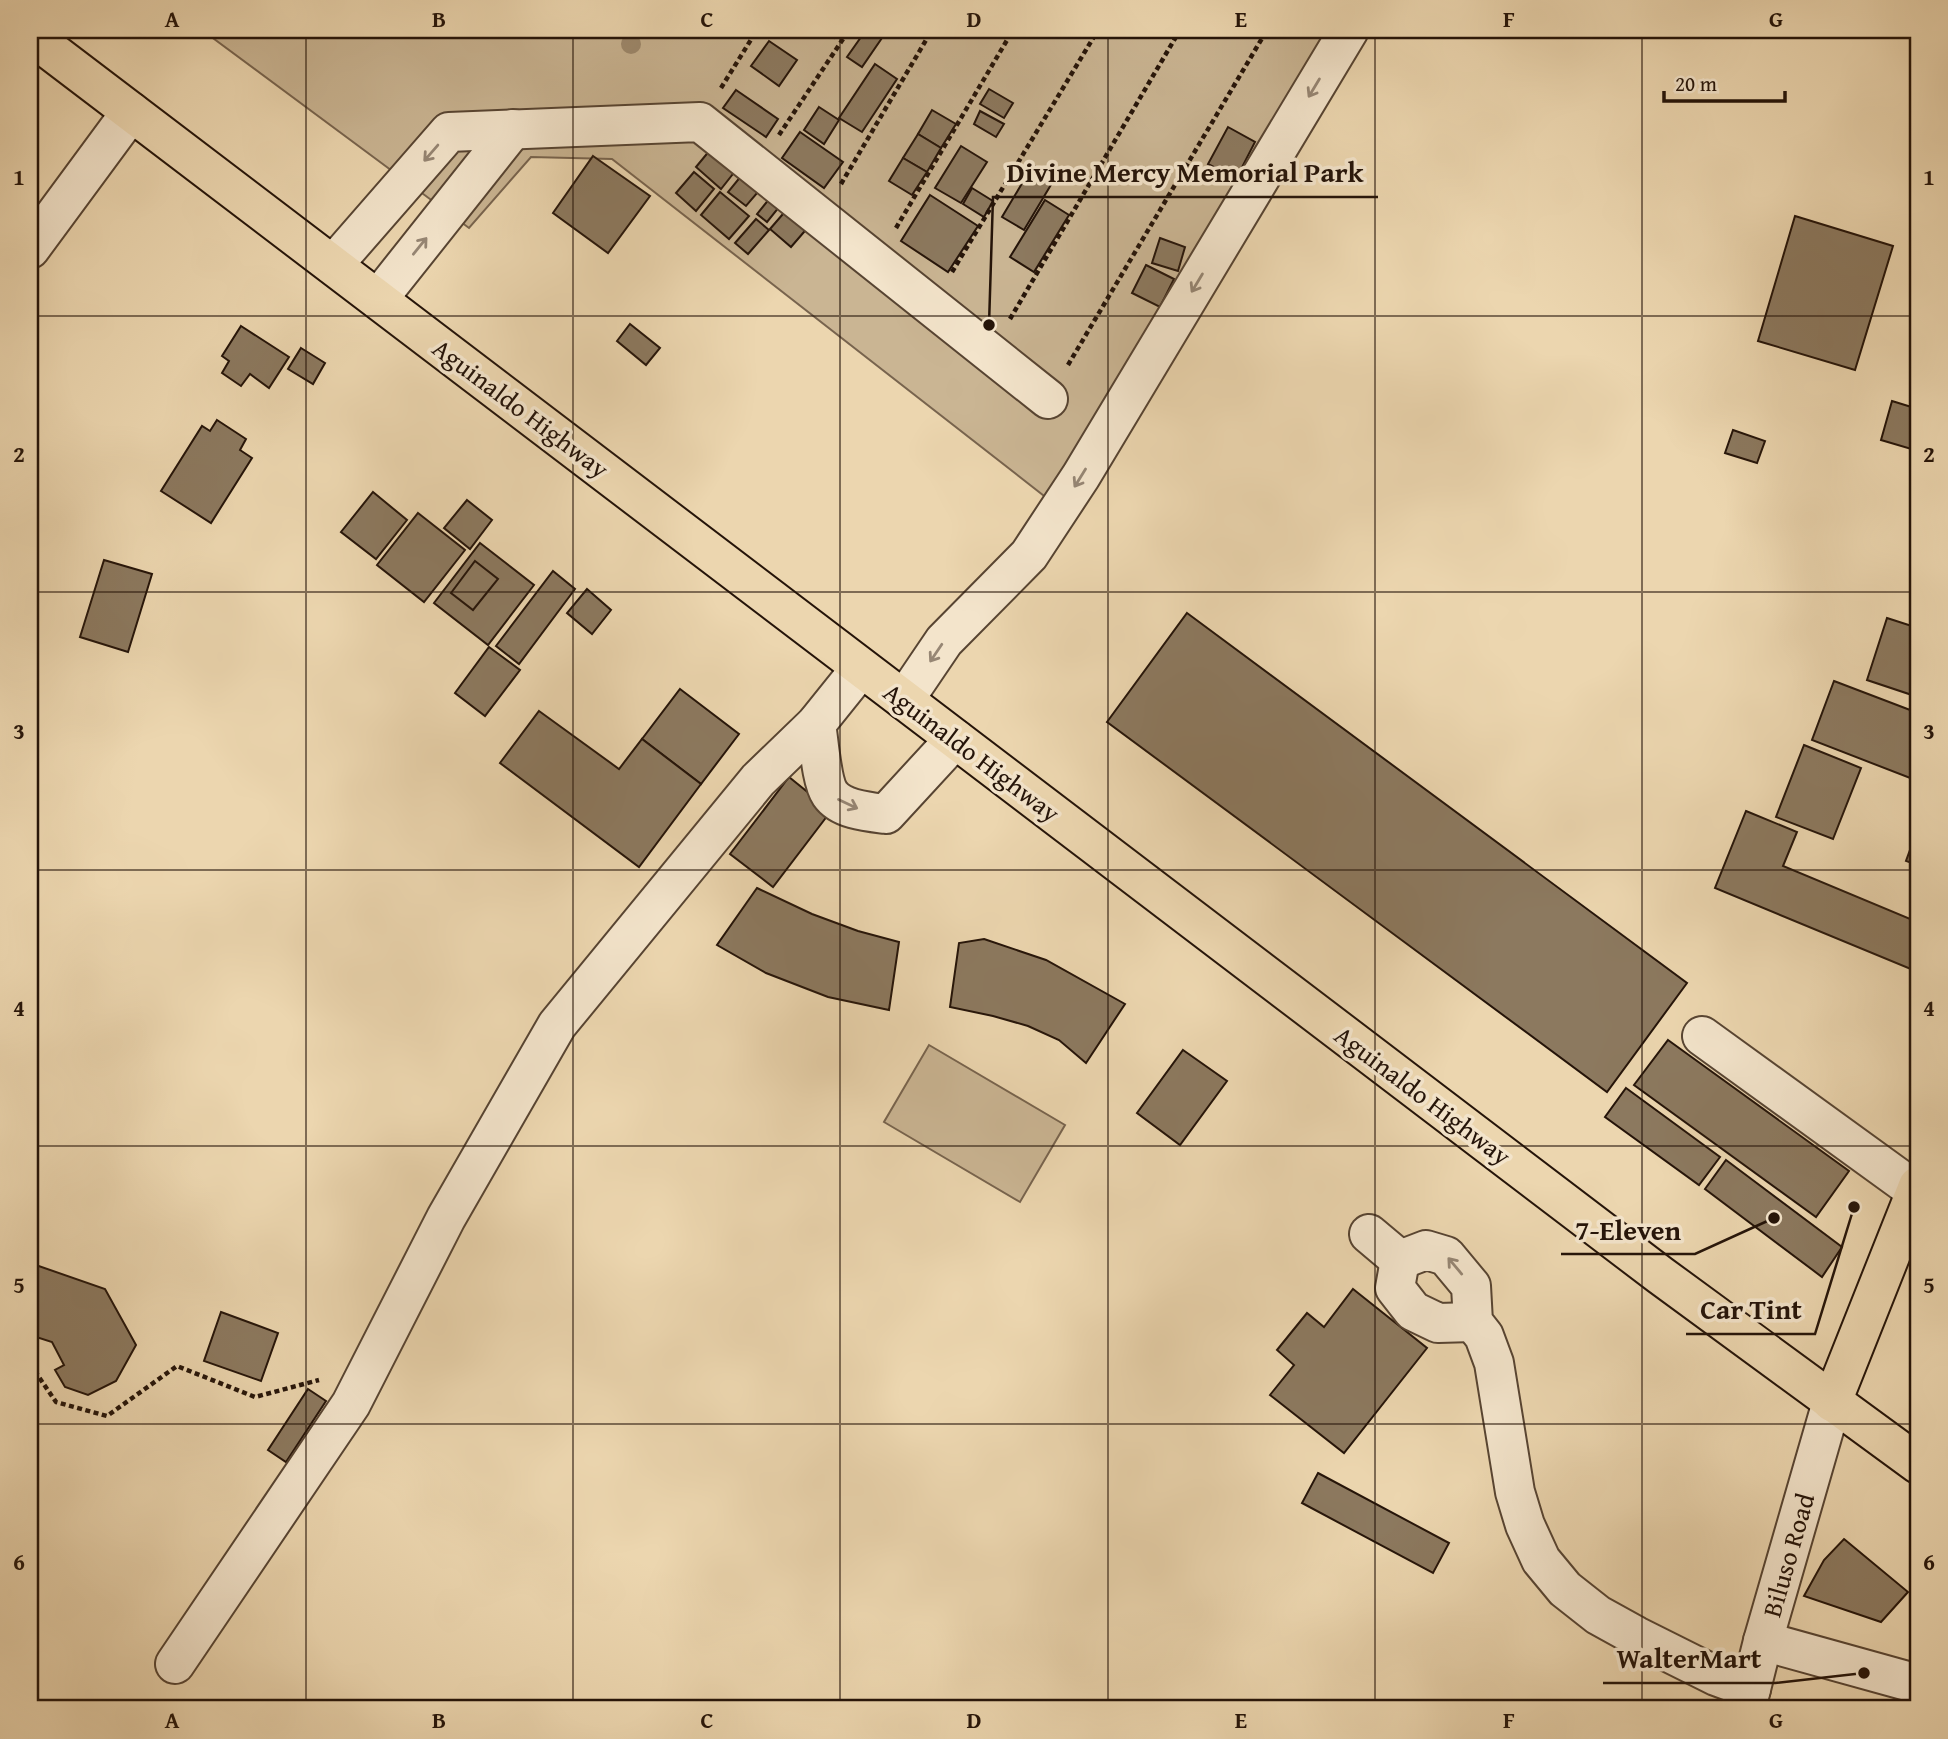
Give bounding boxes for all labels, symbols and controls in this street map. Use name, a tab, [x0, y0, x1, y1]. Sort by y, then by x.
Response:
text: A	[165, 2, 180, 35]
text: B	[432, 2, 446, 35]
text: C	[700, 2, 714, 35]
text: D	[967, 2, 982, 35]
text: E	[1235, 2, 1247, 35]
text: F	[1503, 2, 1515, 35]
text: G	[1769, 2, 1783, 35]
scale bar	[1664, 60, 1785, 104]
text: 20 m	[1675, 68, 1717, 99]
one-way arrow	[1307, 78, 1321, 98]
one-way arrow	[423, 144, 439, 162]
callout: Divine Mercy Memorial Park	[993, 148, 1378, 197]
text: Divine Mercy Memorial Park	[1006, 151, 1365, 192]
text: 1	[13, 160, 25, 193]
text: 1	[1923, 160, 1935, 193]
one-way arrow	[413, 237, 428, 256]
one-way arrow	[1190, 273, 1204, 293]
street label: Aguinaldo Highway	[424, 328, 618, 488]
text: 2	[13, 437, 25, 470]
text: 2	[1923, 437, 1935, 470]
one-way arrow	[1072, 468, 1086, 488]
one-way arrow	[928, 643, 943, 662]
street label: Aguinaldo Highway	[875, 672, 1069, 832]
text: 3	[13, 714, 25, 747]
text: 3	[1923, 714, 1935, 747]
one-way arrow	[837, 798, 858, 812]
text: 4	[13, 991, 25, 1024]
text: 4	[1923, 991, 1935, 1024]
street label: Aguinaldo Highway	[1326, 1015, 1520, 1175]
callout: 7-Eleven	[1561, 1205, 1695, 1254]
text: 7-Eleven	[1575, 1209, 1681, 1250]
one-way arrow	[1447, 1258, 1463, 1276]
text: 5	[13, 1268, 25, 1301]
text: 5	[1923, 1268, 1935, 1301]
callout: Car Tint	[1686, 1285, 1815, 1334]
text: Car Tint	[1700, 1288, 1802, 1329]
street label: Biluso Road	[1752, 1488, 1824, 1621]
text: 6	[13, 1545, 25, 1578]
text: 6	[1923, 1545, 1935, 1578]
callout: WalterMart	[1603, 1634, 1775, 1683]
text: WalterMart	[1617, 1637, 1762, 1678]
text: A	[165, 1703, 180, 1736]
text: B	[432, 1703, 446, 1736]
text: C	[700, 1703, 714, 1736]
text: D	[967, 1703, 982, 1736]
text: E	[1235, 1703, 1247, 1736]
text: F	[1503, 1703, 1515, 1736]
text: G	[1769, 1703, 1783, 1736]

